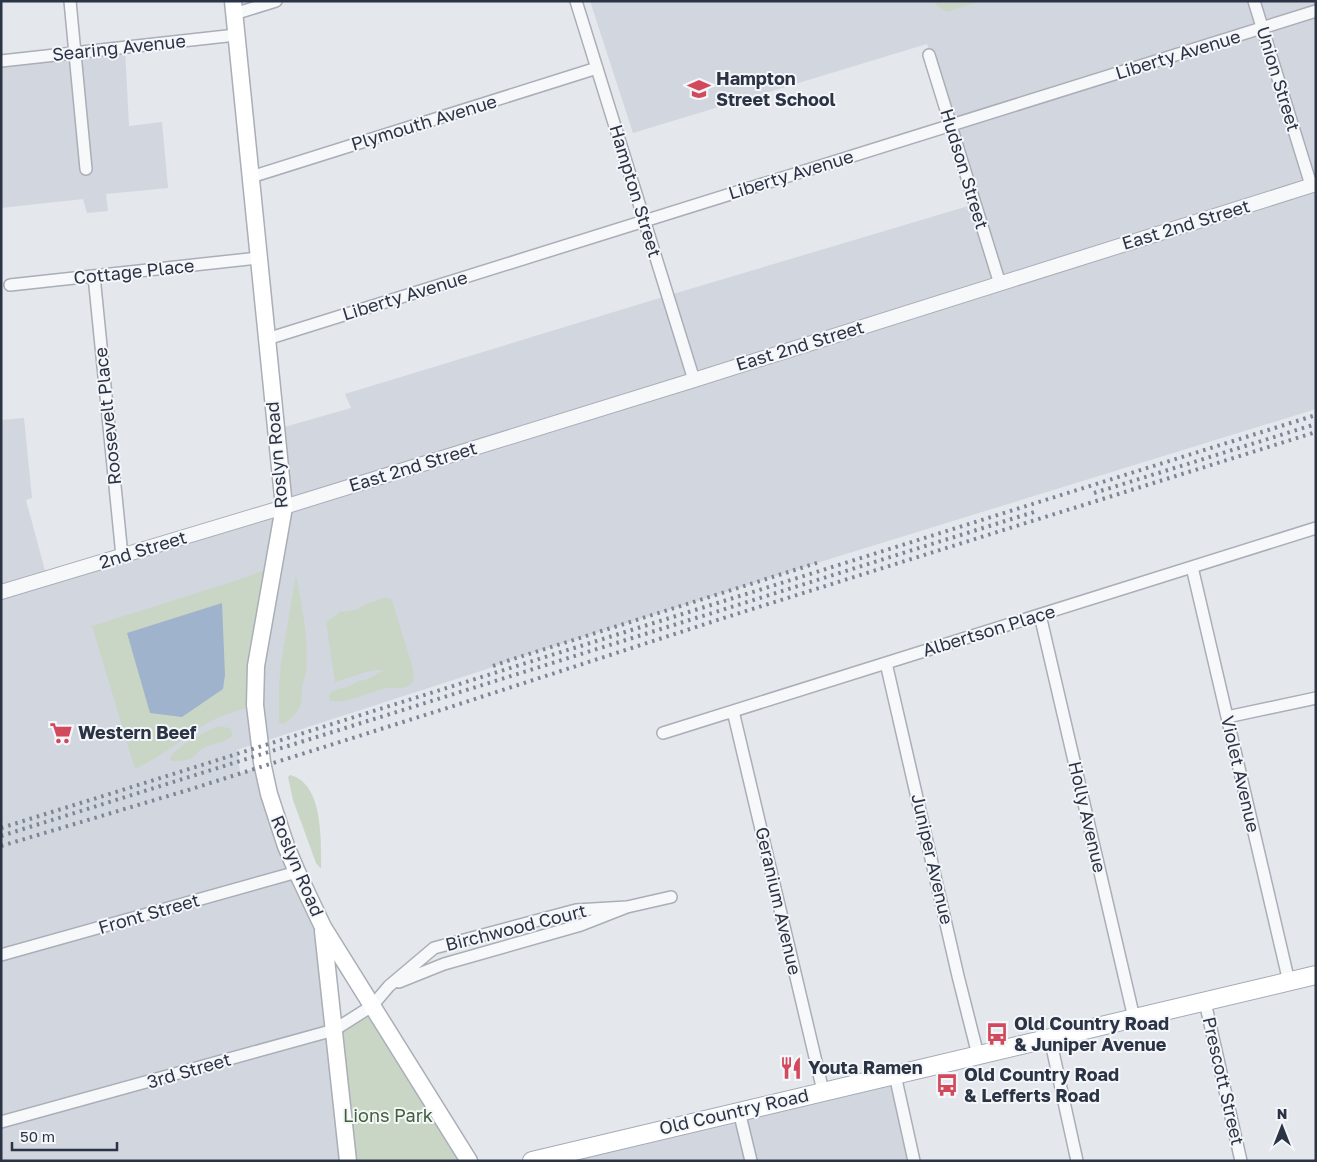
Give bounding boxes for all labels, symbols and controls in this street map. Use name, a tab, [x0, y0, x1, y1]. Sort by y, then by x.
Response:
street label: Union Street	[1253, 24, 1305, 134]
street label: Liberty Avenue	[1112, 25, 1243, 84]
street label: Searing Avenue	[51, 29, 187, 65]
place label: Hampton Street School	[716, 67, 836, 110]
school or university icon: Hampton Street School	[686, 76, 712, 102]
street label: Plymouth Avenue	[348, 89, 499, 155]
street label: Hudson Street	[936, 106, 994, 232]
street label: Hampton Street	[605, 122, 667, 260]
street label: Liberty Avenue	[725, 145, 856, 204]
street label: East 2nd Street	[1119, 194, 1252, 254]
street label: Cottage Place	[72, 254, 195, 288]
street label: Liberty Avenue	[339, 266, 470, 325]
street label: East 2nd Street	[733, 315, 866, 375]
street label: Roosevelt Place	[89, 346, 125, 486]
street label: Roslyn Road	[260, 401, 292, 510]
street label: East 2nd Street	[346, 436, 479, 496]
street label: 2nd Street	[96, 525, 189, 573]
street label: Albertson Place	[920, 599, 1058, 661]
street label: Violet Avenue	[1217, 713, 1265, 834]
supermarket icon: Western Beef	[48, 720, 74, 746]
place label: Western Beef	[78, 721, 197, 743]
street label: Holly Avenue	[1064, 759, 1111, 875]
street label: Juniper Avenue	[907, 791, 959, 926]
street label: Roslyn Road	[267, 812, 329, 919]
street label: Geranium Avenue	[751, 825, 807, 977]
street label: Front Street	[96, 888, 202, 938]
street label: Birchwood Court	[443, 899, 589, 955]
place label: Old Country Road & Juniper Avenue	[1014, 1012, 1169, 1055]
street label: Prescott Street	[1198, 1014, 1249, 1147]
bus stop icon: Old Country Road & Juniper Avenue	[984, 1021, 1010, 1047]
street label: 3rd Street	[144, 1048, 233, 1092]
restaurant icon: Youta Ramen	[778, 1055, 804, 1081]
place label: Youta Ramen	[808, 1056, 923, 1078]
place label: Old Country Road & Lefferts Road	[964, 1063, 1119, 1106]
bus stop icon: Old Country Road & Lefferts Road	[934, 1072, 960, 1098]
street label: Old Country Road	[657, 1083, 811, 1139]
north arrow	[1257, 1102, 1307, 1152]
park label: Lions Park	[343, 1104, 433, 1126]
text: N	[1277, 1105, 1287, 1122]
scale bar	[12, 1120, 118, 1152]
text: 50 m	[20, 1127, 55, 1145]

